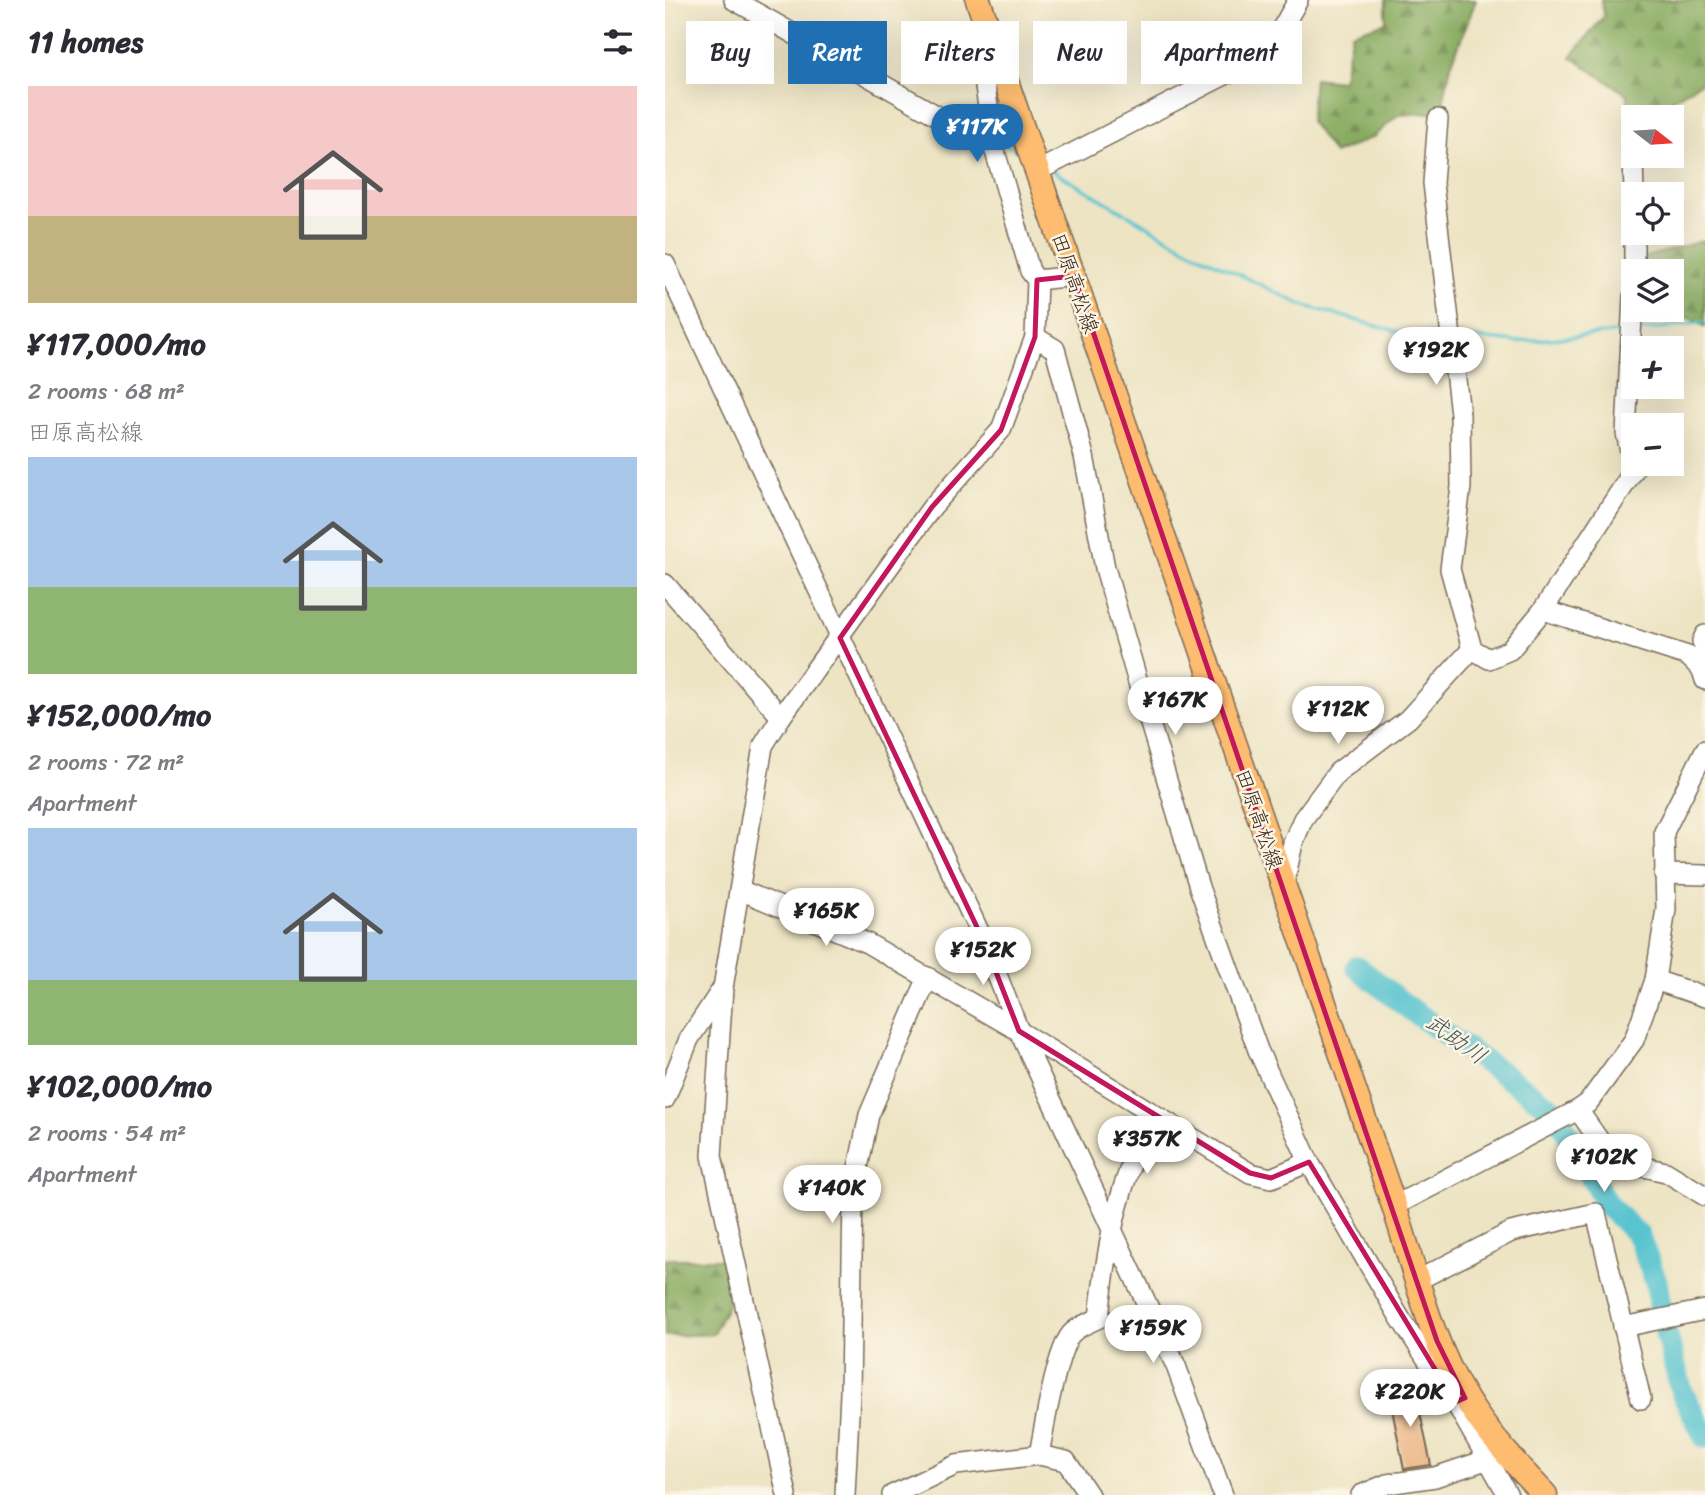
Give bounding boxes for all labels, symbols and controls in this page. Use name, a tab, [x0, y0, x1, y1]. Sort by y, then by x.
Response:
text: 11 homes	[28, 15, 143, 69]
chip: Buy	[686, 21, 774, 84]
chip: Rent	[788, 21, 887, 84]
chip: Filters	[901, 21, 1019, 84]
chip: New	[1033, 21, 1127, 84]
chip: Apartment	[1141, 21, 1302, 84]
icon: filters	[599, 23, 637, 61]
pin: ¥117K	[928, 104, 1026, 164]
north arrow	[1621, 105, 1683, 168]
map controls	[1621, 105, 1684, 476]
text: ¥117K	[947, 106, 1007, 147]
icon: home	[270, 132, 396, 258]
button: locate	[1621, 182, 1684, 245]
street label: 田原高松線	[1040, 227, 1110, 339]
button: layers	[1621, 259, 1684, 322]
text: ¥117,000/mo	[28, 317, 206, 371]
pin: ¥192K	[1387, 328, 1485, 387]
text: ¥192K	[1404, 329, 1468, 370]
button: +	[1621, 336, 1684, 399]
text: 2 rooms · 68 m²	[28, 371, 185, 412]
text: 田原高松線	[28, 412, 143, 453]
button: −	[1621, 413, 1684, 476]
icon: home	[270, 503, 396, 629]
pin: ¥167K	[1126, 678, 1224, 737]
text: ¥167K	[1144, 679, 1206, 720]
pin: ¥112K	[1289, 686, 1387, 746]
text: ¥152,000/mo	[28, 688, 211, 742]
text: ¥112K	[1308, 688, 1368, 729]
text: 2 rooms · 72 m²	[28, 742, 184, 783]
street label: 田原高松線	[1224, 763, 1294, 875]
text: Apartment	[28, 783, 137, 824]
icon: home	[270, 874, 396, 1000]
pin: ¥165K	[777, 888, 875, 948]
text: ¥165K	[794, 890, 858, 931]
pin: ¥152K	[934, 928, 1032, 987]
text: ¥152K	[951, 929, 1015, 970]
water label: 武助川	[1416, 1002, 1496, 1076]
text: ¥102,000/mo	[28, 1059, 212, 1113]
text: 2 rooms · 54 m²	[28, 1113, 186, 1154]
pin: ¥357K	[1098, 1116, 1196, 1176]
text: ¥357K	[1114, 1118, 1180, 1159]
pin: ¥102K	[1555, 1134, 1653, 1194]
text: ¥102K	[1572, 1136, 1636, 1177]
text: Apartment	[28, 1154, 137, 1195]
pin: ¥140K	[783, 1166, 881, 1225]
text: ¥140K	[799, 1167, 865, 1208]
pin: ¥159K	[1104, 1306, 1202, 1365]
text: ¥159K	[1121, 1307, 1185, 1348]
pin: ¥220K	[1361, 1370, 1459, 1429]
text: ¥220K	[1376, 1371, 1444, 1412]

